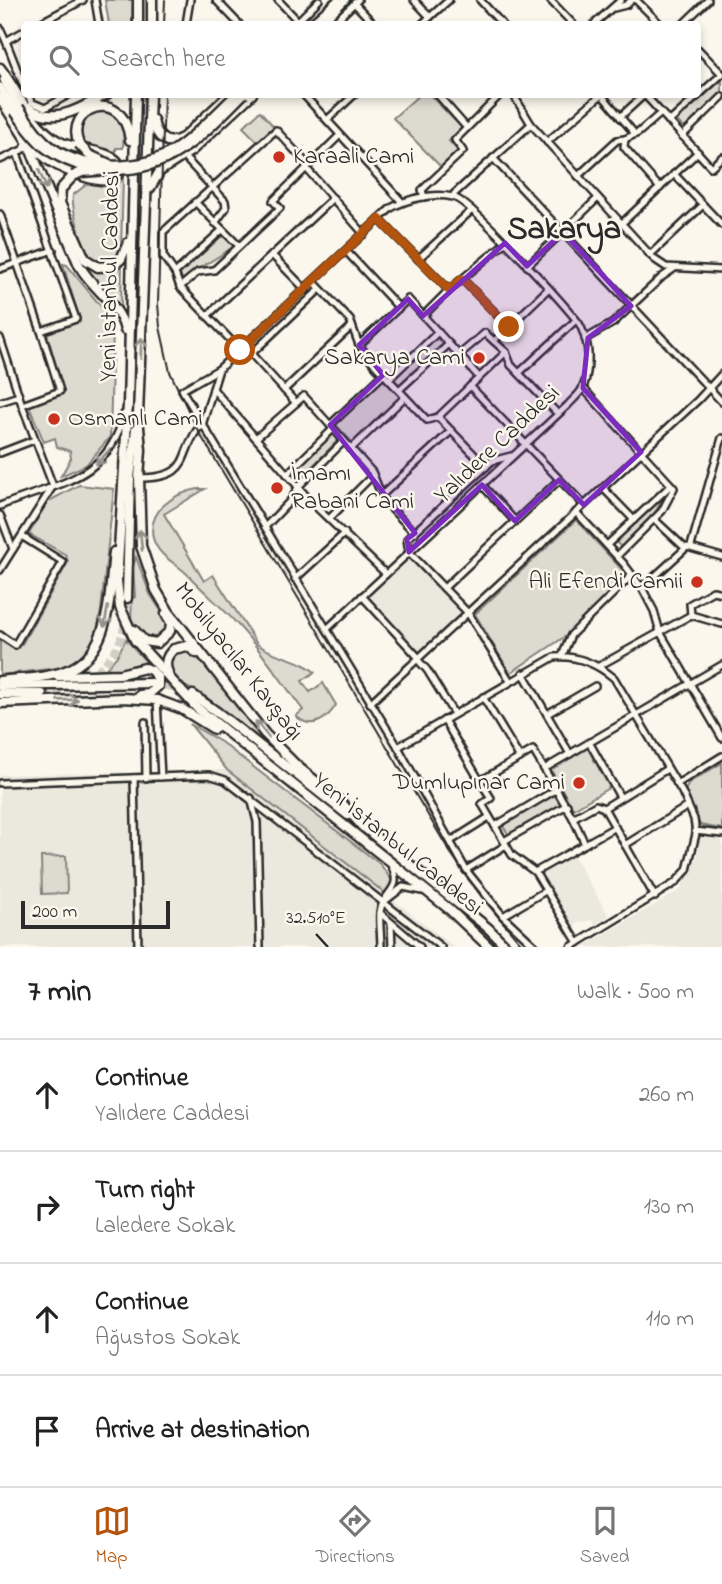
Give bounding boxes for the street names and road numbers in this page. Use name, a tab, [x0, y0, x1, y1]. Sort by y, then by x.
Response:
street label: Yeni İstanbul Caddesi	[92, 170, 130, 382]
street label: Yalıdere Caddesi	[427, 377, 569, 513]
street label: Mobilyacılar Kavşağı	[164, 575, 311, 750]
street label: Yeni İstanbul Caddesi	[304, 765, 490, 925]

